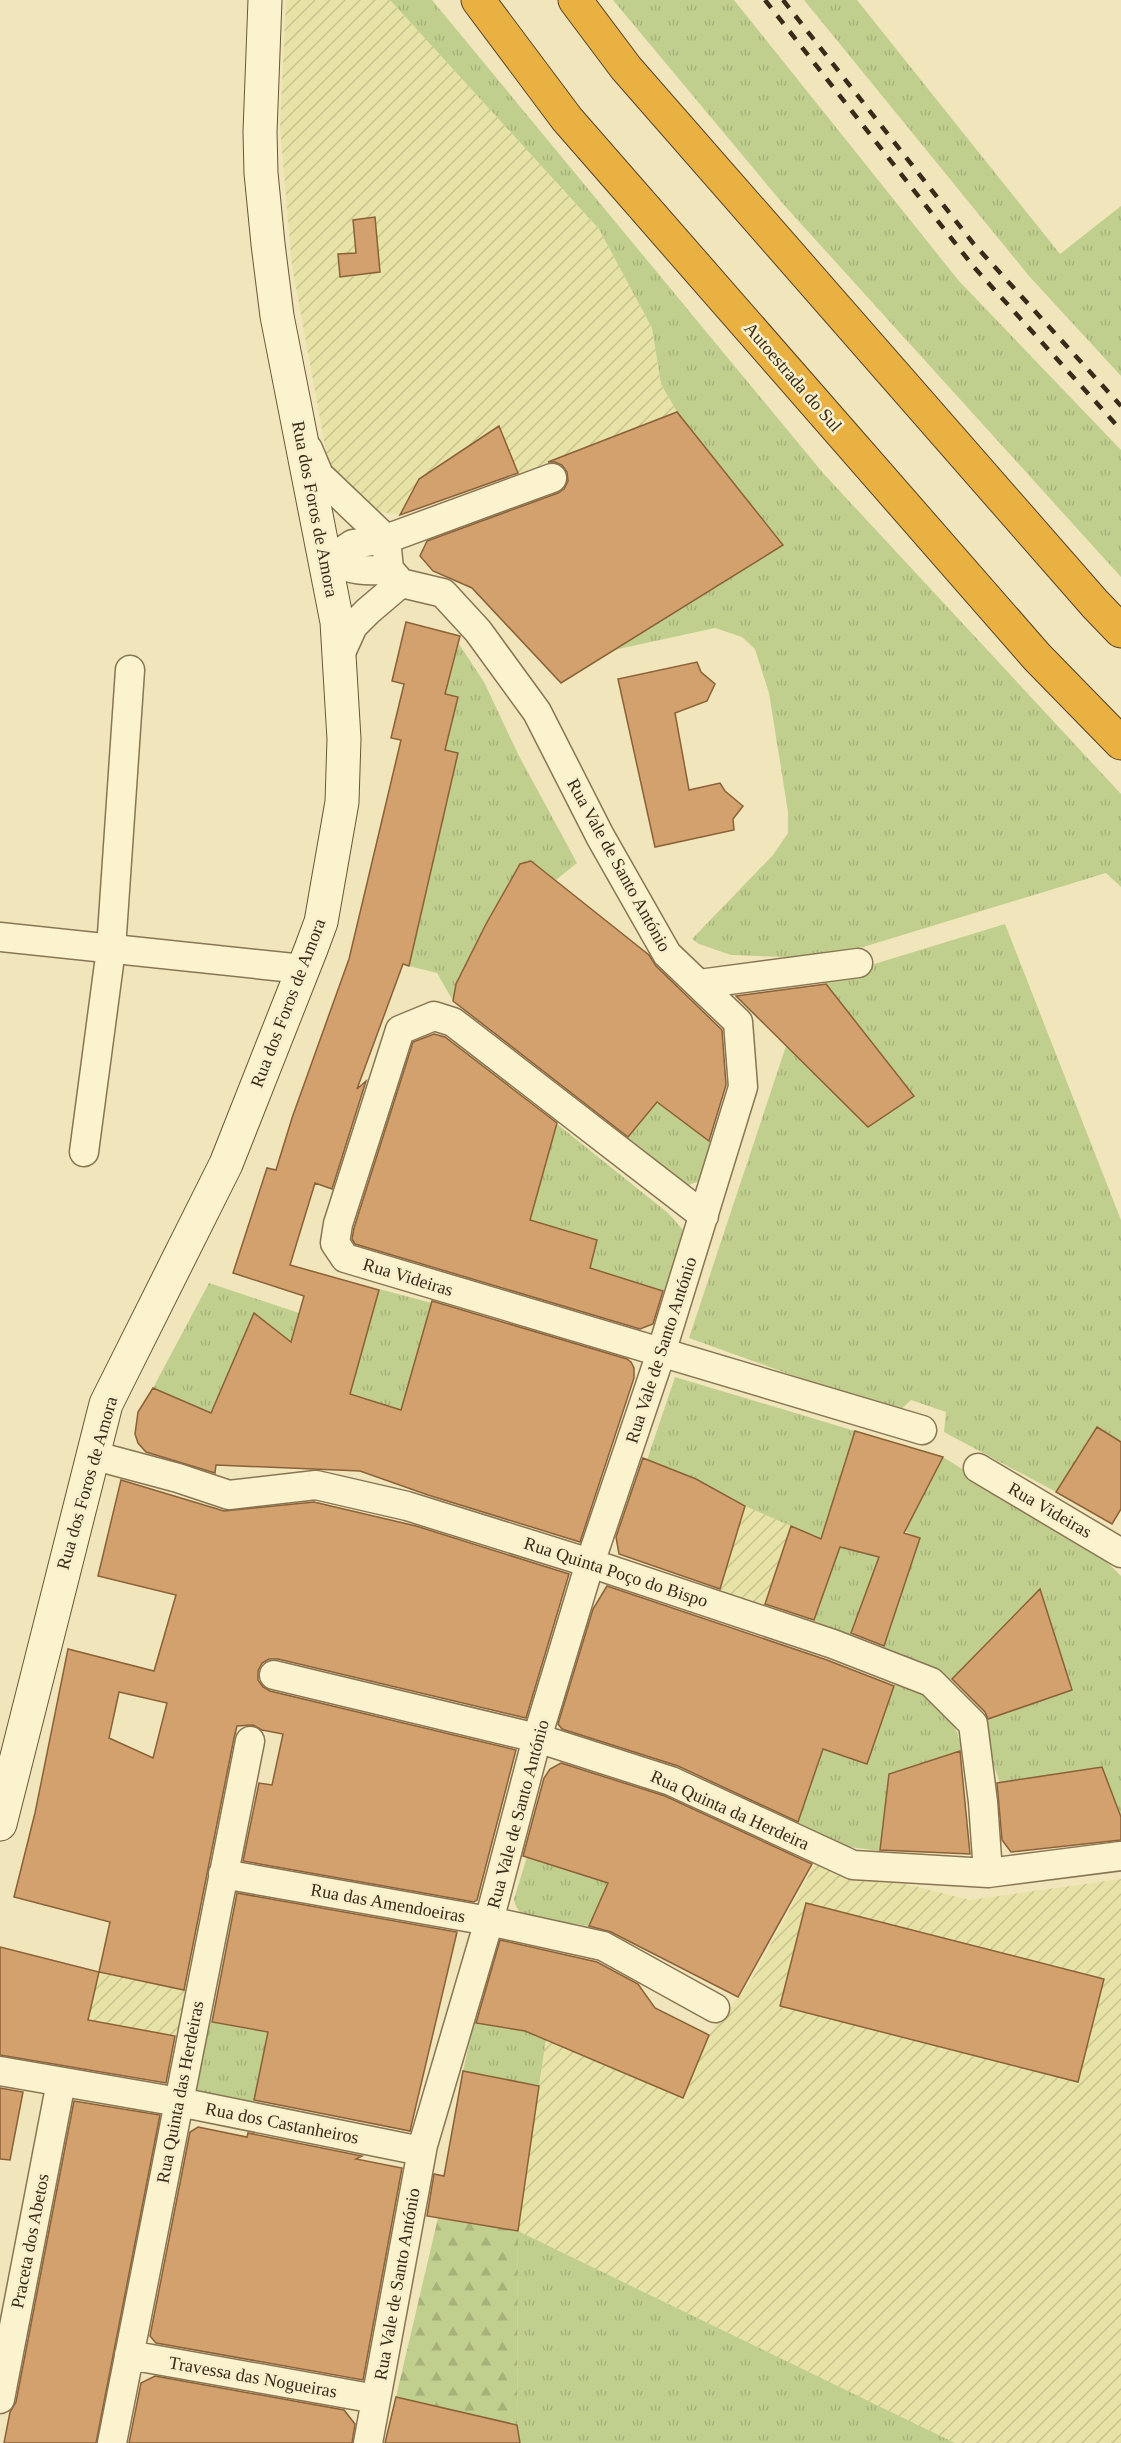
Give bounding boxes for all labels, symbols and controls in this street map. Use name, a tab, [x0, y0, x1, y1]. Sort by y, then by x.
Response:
street label: Autoestrada do Sul	[740, 318, 846, 436]
street label: Rua dos Foros de Amora	[288, 419, 342, 599]
street label: Rua Vale de Santo António	[563, 775, 675, 955]
street label: Rua dos Foros de Amora	[247, 916, 329, 1090]
street label: Rua Videiras	[361, 1254, 455, 1300]
street label: Rua Vale de Santo António	[621, 1254, 701, 1446]
street label: Rua dos Foros de Amora	[53, 1394, 121, 1572]
street label: Rua Videiras	[1005, 1478, 1095, 1542]
street label: Rua Quinta Poço do Bispo	[522, 1533, 710, 1611]
street label: Rua Vale de Santo António	[483, 1717, 553, 1911]
street label: Rua Quinta da Herdeira	[648, 1766, 812, 1854]
street label: Rua das Amendoeiras	[309, 1880, 467, 1926]
street label: Rua Quinta das Herdeiras	[152, 1999, 208, 2185]
street label: Rua dos Castanheiros	[204, 2098, 360, 2148]
street label: Praceta dos Abetos	[7, 2172, 53, 2310]
street label: Rua Vale de Santo António	[370, 2186, 424, 2382]
street label: Travessa das Nogueiras	[167, 2352, 339, 2402]

